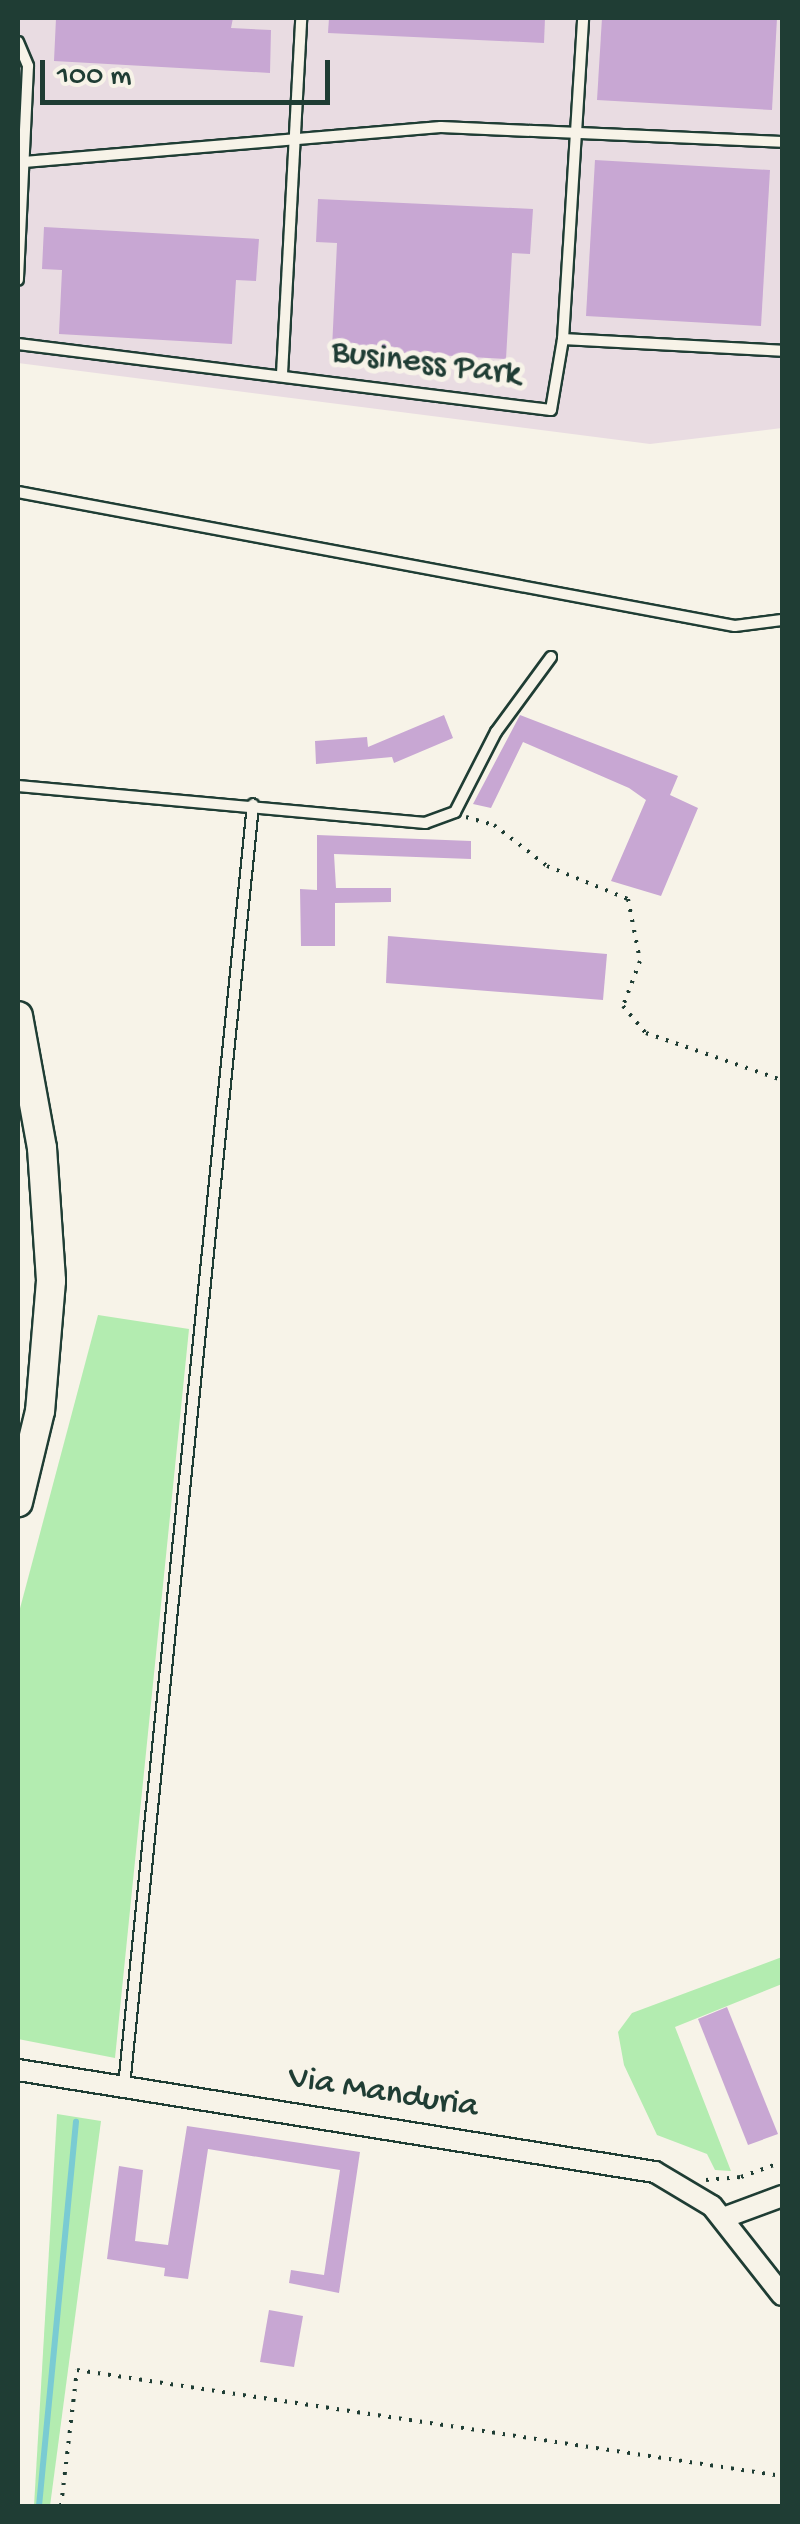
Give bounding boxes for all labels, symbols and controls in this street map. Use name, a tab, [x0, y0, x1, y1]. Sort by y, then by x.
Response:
scale bar	[45, 40, 335, 102]
text: 100 m	[57, 60, 132, 95]
street label: Business Park	[329, 333, 523, 397]
street label: Via Manduria	[285, 2058, 481, 2130]

